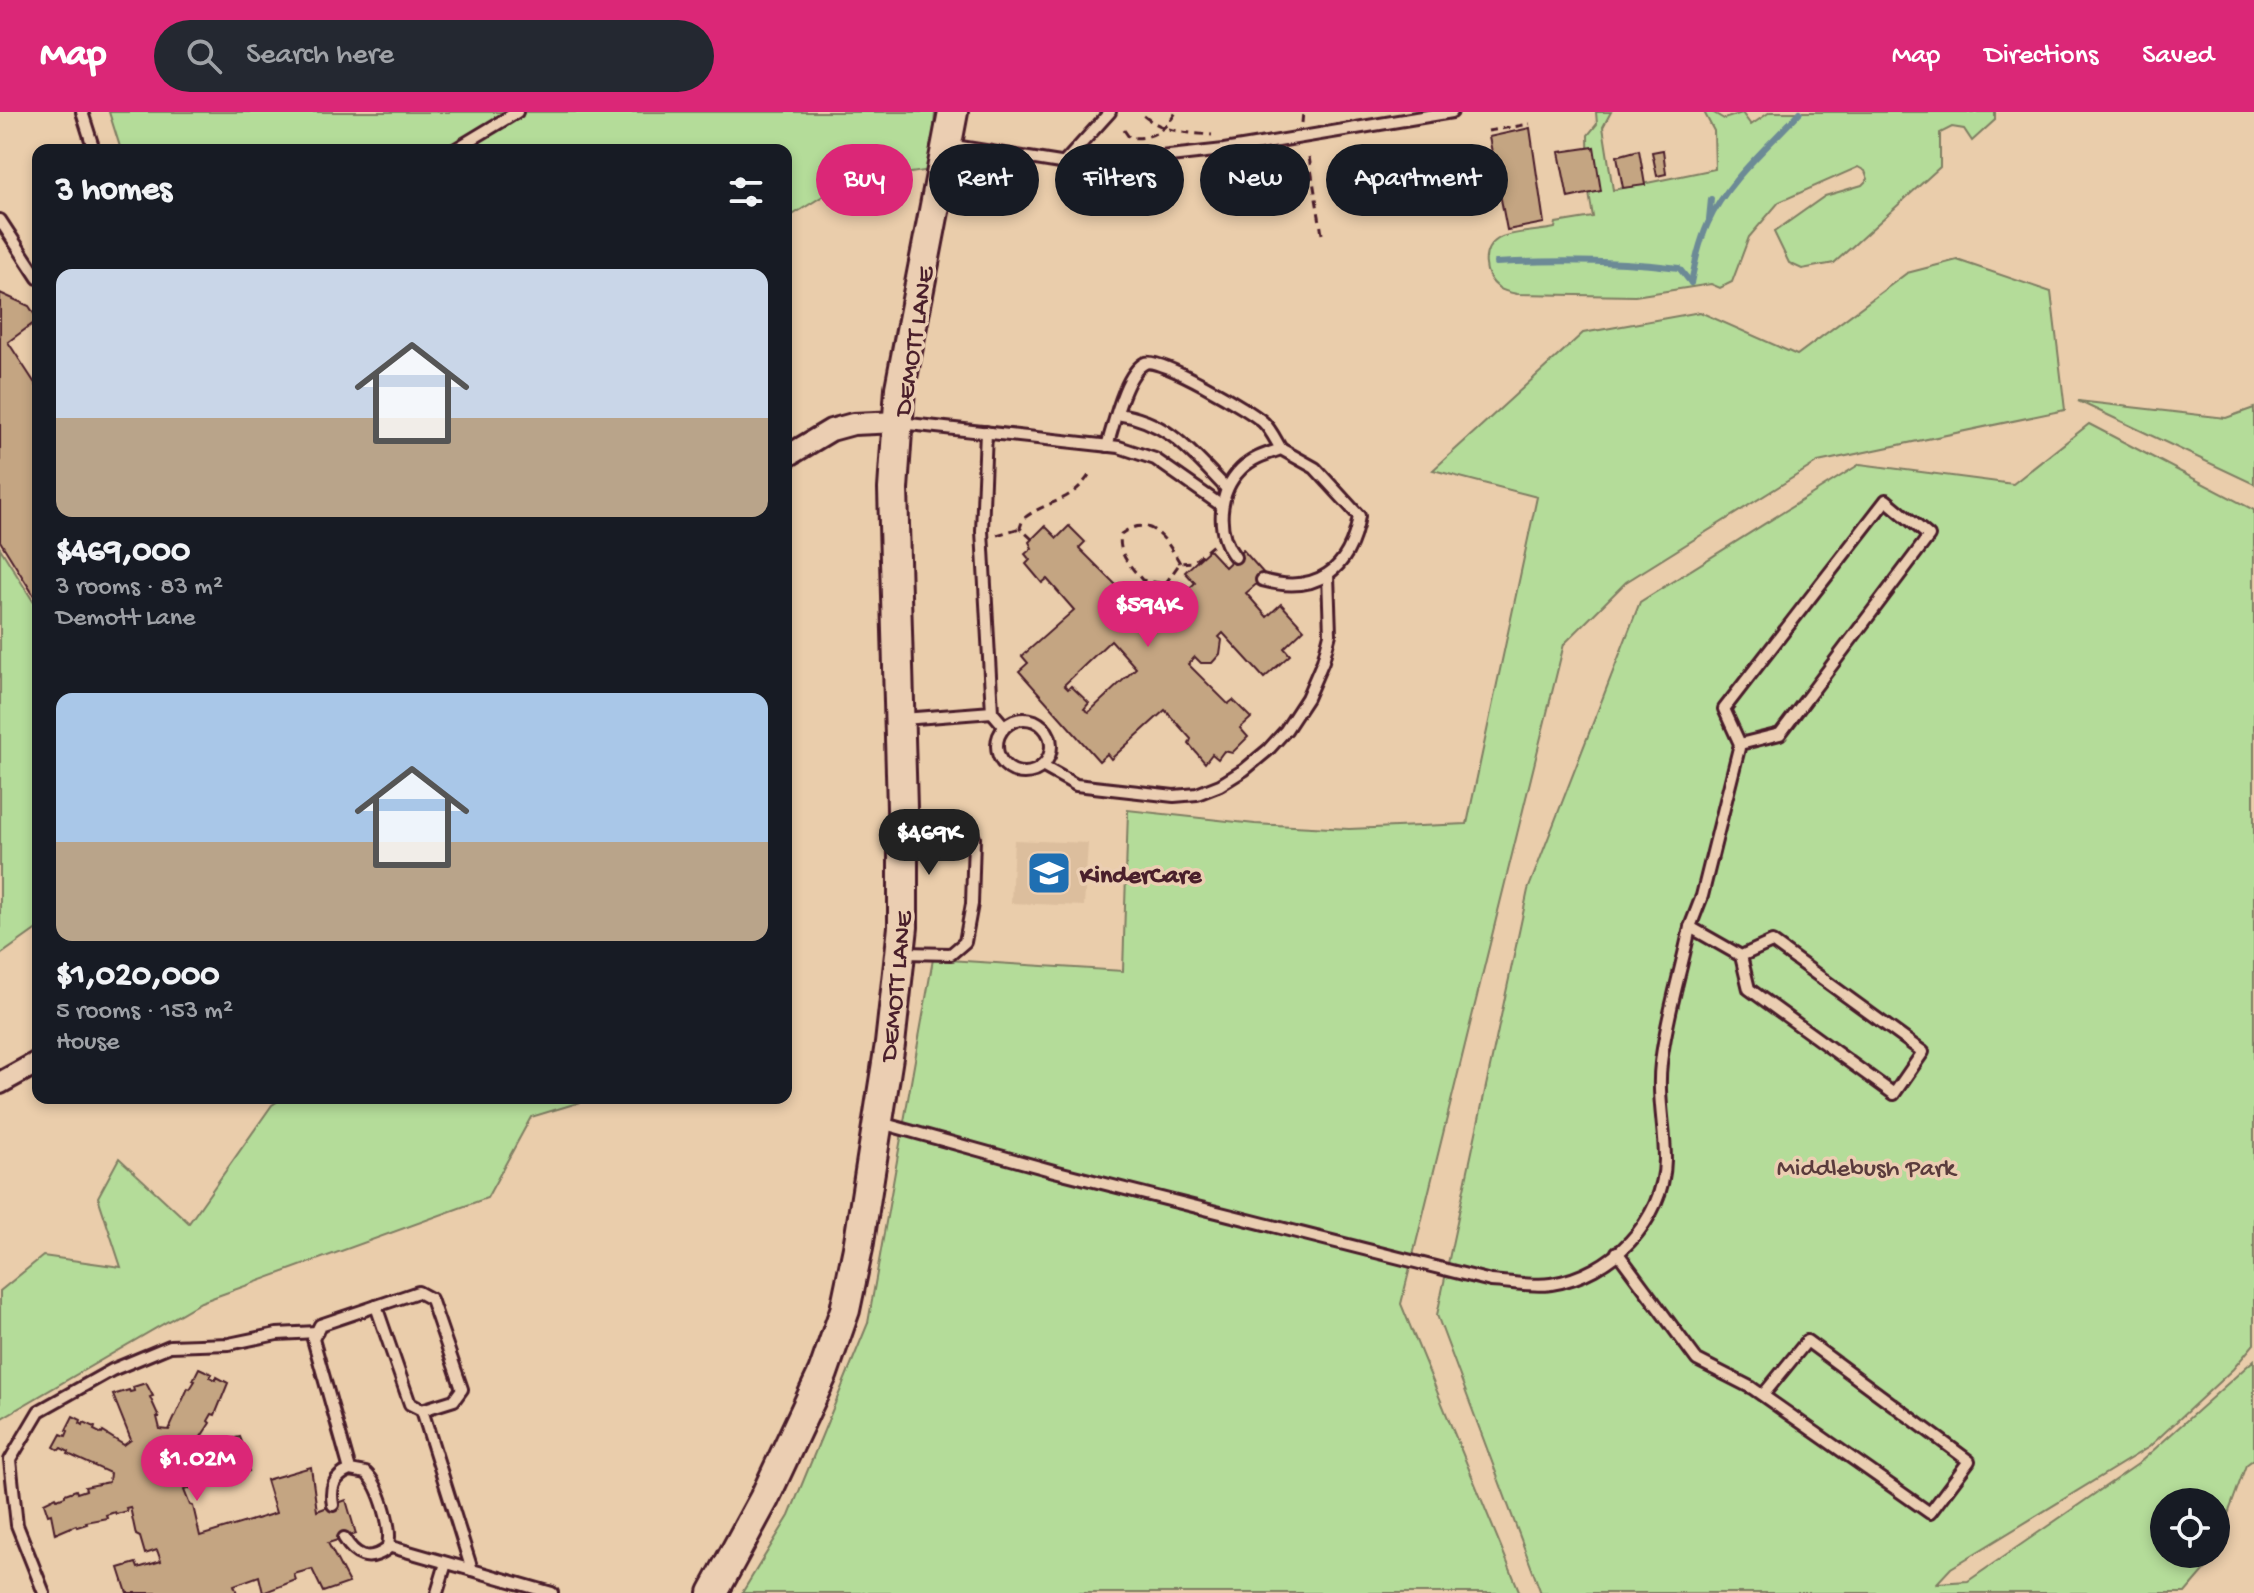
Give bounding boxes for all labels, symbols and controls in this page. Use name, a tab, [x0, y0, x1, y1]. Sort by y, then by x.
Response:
search box	[154, 20, 714, 92]
text: Map	[40, 34, 106, 78]
icon: search	[182, 34, 226, 78]
text: Search here	[246, 39, 394, 74]
text: Map	[1892, 40, 1940, 73]
text: Directions	[1984, 40, 2098, 73]
text: Saved	[2142, 40, 2214, 73]
chip: Buy	[816, 144, 913, 216]
chip: Rent	[929, 144, 1039, 216]
chip: Filters	[1055, 144, 1184, 216]
chip: New	[1200, 144, 1310, 216]
chip: Apartment	[1326, 144, 1508, 216]
icon: filters	[724, 170, 768, 214]
text: 3 homes	[56, 172, 172, 212]
street label: DEMOTT LANE	[889, 264, 944, 421]
icon: home	[340, 321, 484, 465]
text: $469,000	[56, 533, 190, 573]
text: 3 rooms · 83 m²	[56, 573, 223, 604]
pin: $594K	[1092, 581, 1204, 649]
text: $594K	[1116, 591, 1181, 622]
text: Demott Lane	[56, 604, 195, 635]
icon: home	[340, 745, 484, 889]
pin: $469K	[873, 809, 985, 877]
text: $469K	[897, 819, 961, 850]
school or university icon: KinderCare	[1025, 849, 1073, 897]
place label: KinderCare	[1079, 862, 1203, 893]
street label: DEMOTT LANE	[875, 909, 922, 1065]
text: $1,020,000	[56, 957, 220, 997]
text: 5 rooms · 153 m²	[56, 997, 233, 1028]
text: House	[56, 1028, 120, 1059]
park label: Middlebush Park	[1777, 1155, 1958, 1186]
pin: $1.02M	[132, 1435, 262, 1503]
text: $1.02M	[159, 1445, 235, 1476]
map controls	[2150, 1488, 2230, 1568]
button: locate	[2150, 1488, 2230, 1568]

